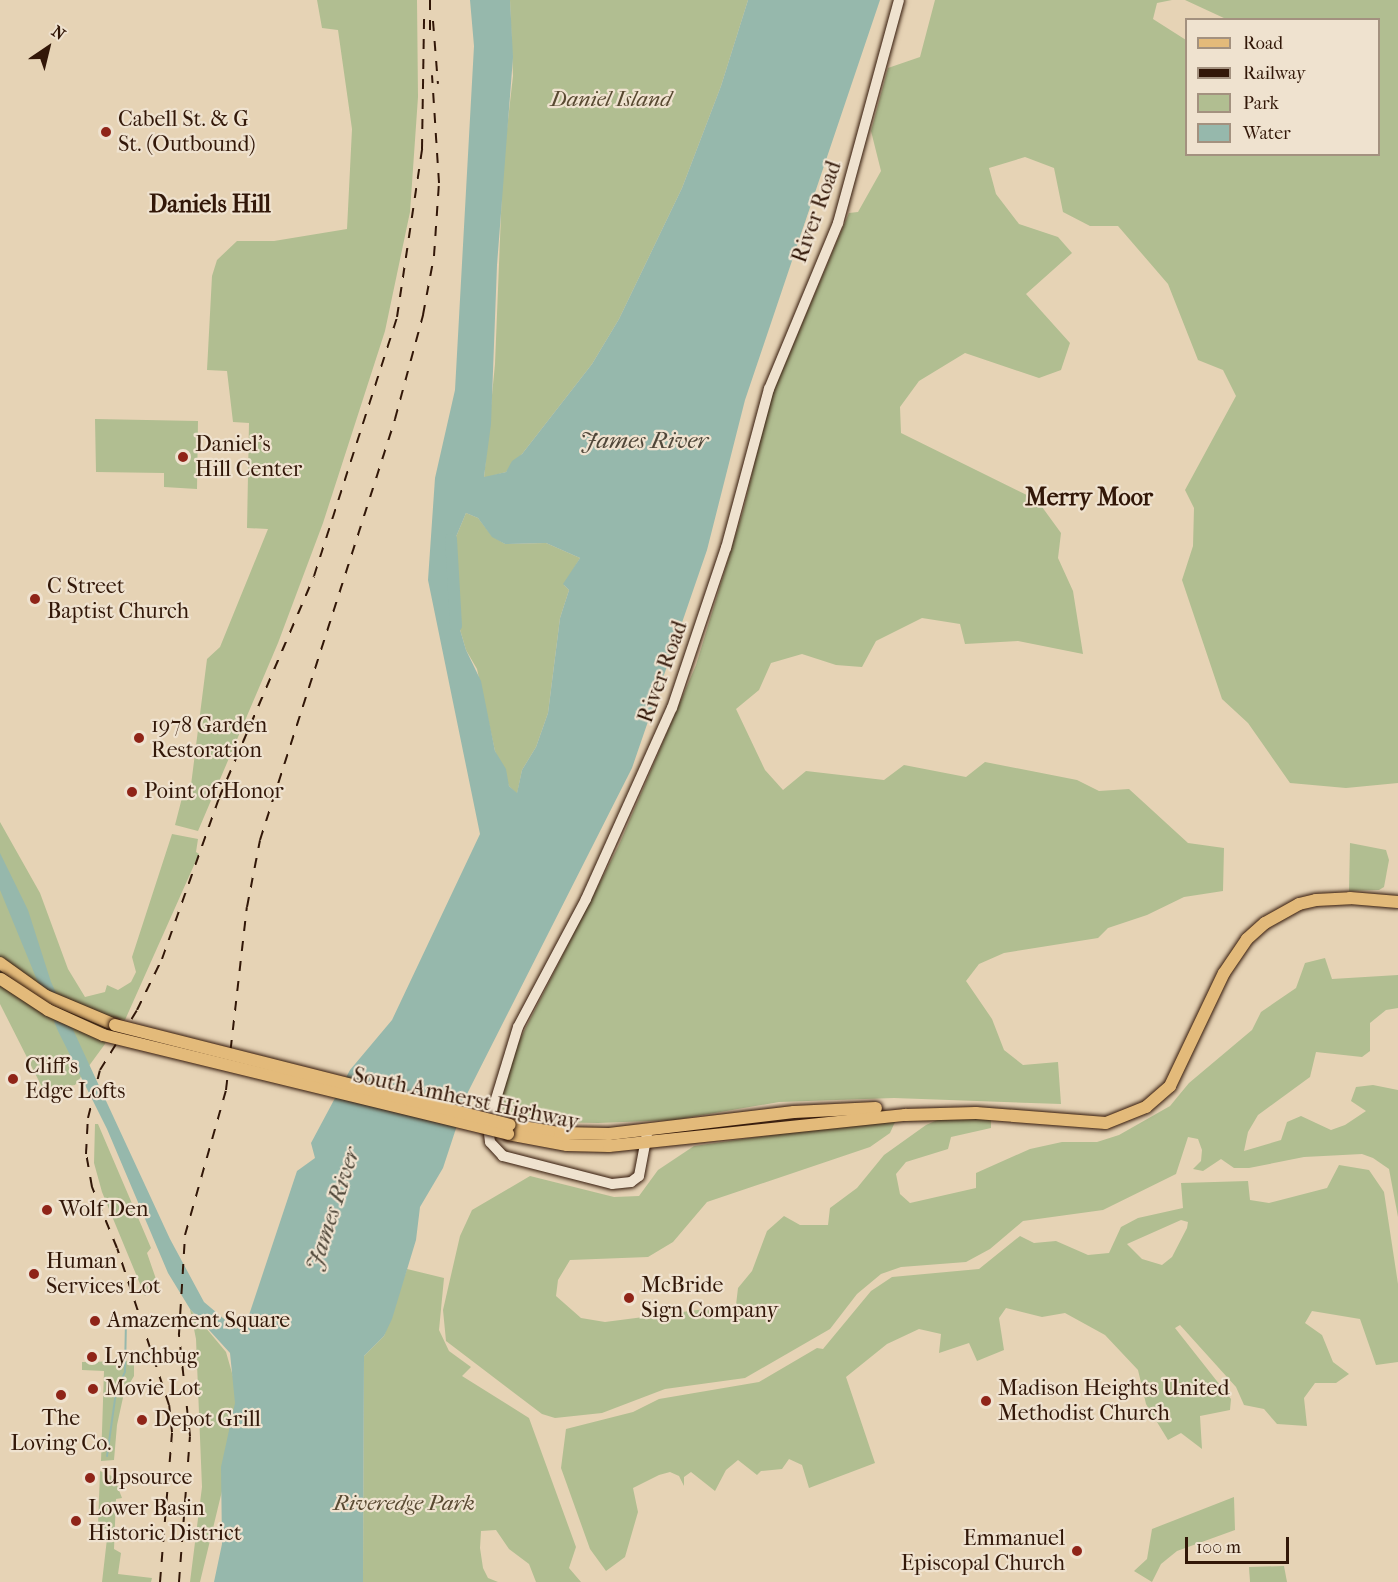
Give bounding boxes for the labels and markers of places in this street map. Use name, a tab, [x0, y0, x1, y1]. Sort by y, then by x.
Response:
place label: Cabell St. & G St. (Outbound)	[118, 106, 256, 158]
marker: Cabell St. & G St. (Outbound)	[99, 125, 113, 139]
place label: Daniel's Hill Center	[195, 431, 302, 482]
marker: Daniel's Hill Center	[176, 450, 190, 464]
place label: C Street Baptist Church	[47, 573, 189, 624]
marker: C Street Baptist Church	[28, 592, 42, 606]
place label: 1978 Garden Restoration	[151, 712, 267, 764]
marker: 1978 Garden Restoration	[132, 731, 146, 745]
place label: Point of Honor	[144, 779, 284, 805]
marker: Point of Honor	[125, 785, 139, 799]
place label: Cliff's Edge Lofts	[25, 1053, 125, 1104]
marker: Cliff's Edge Lofts	[6, 1072, 20, 1086]
place label: Wolf Den	[59, 1197, 149, 1223]
marker: Wolf Den	[40, 1203, 54, 1217]
place label: Human Services Lot	[46, 1248, 161, 1300]
marker: Human Services Lot	[27, 1267, 41, 1281]
place label: McBride Sign Company	[641, 1272, 778, 1324]
marker: McBride Sign Company	[622, 1291, 636, 1305]
place label: Amazement Square	[107, 1308, 290, 1334]
marker: Amazement Square	[88, 1314, 102, 1328]
place label: Lynchbug	[104, 1344, 199, 1370]
marker: Lynchbug	[85, 1350, 99, 1364]
place label: Madison Heights United Methodist Church	[998, 1375, 1229, 1426]
place label: Movie Lot	[105, 1376, 201, 1402]
marker: Movie Lot	[86, 1382, 100, 1396]
marker: The Loving Co.	[54, 1388, 68, 1402]
marker: Madison Heights United Methodist Church	[979, 1394, 993, 1408]
place label: The Loving Co.	[10, 1405, 112, 1456]
place label: Depot Grill	[154, 1407, 261, 1433]
marker: Depot Grill	[135, 1413, 149, 1427]
place label: Upsource	[102, 1465, 192, 1491]
marker: Upsource	[83, 1471, 97, 1485]
place label: Lower Basin Historic District	[88, 1495, 242, 1546]
marker: Lower Basin Historic District	[69, 1514, 83, 1528]
place label: Emmanuel Episcopal Church	[901, 1525, 1065, 1576]
marker: Emmanuel Episcopal Church	[1070, 1544, 1084, 1558]

